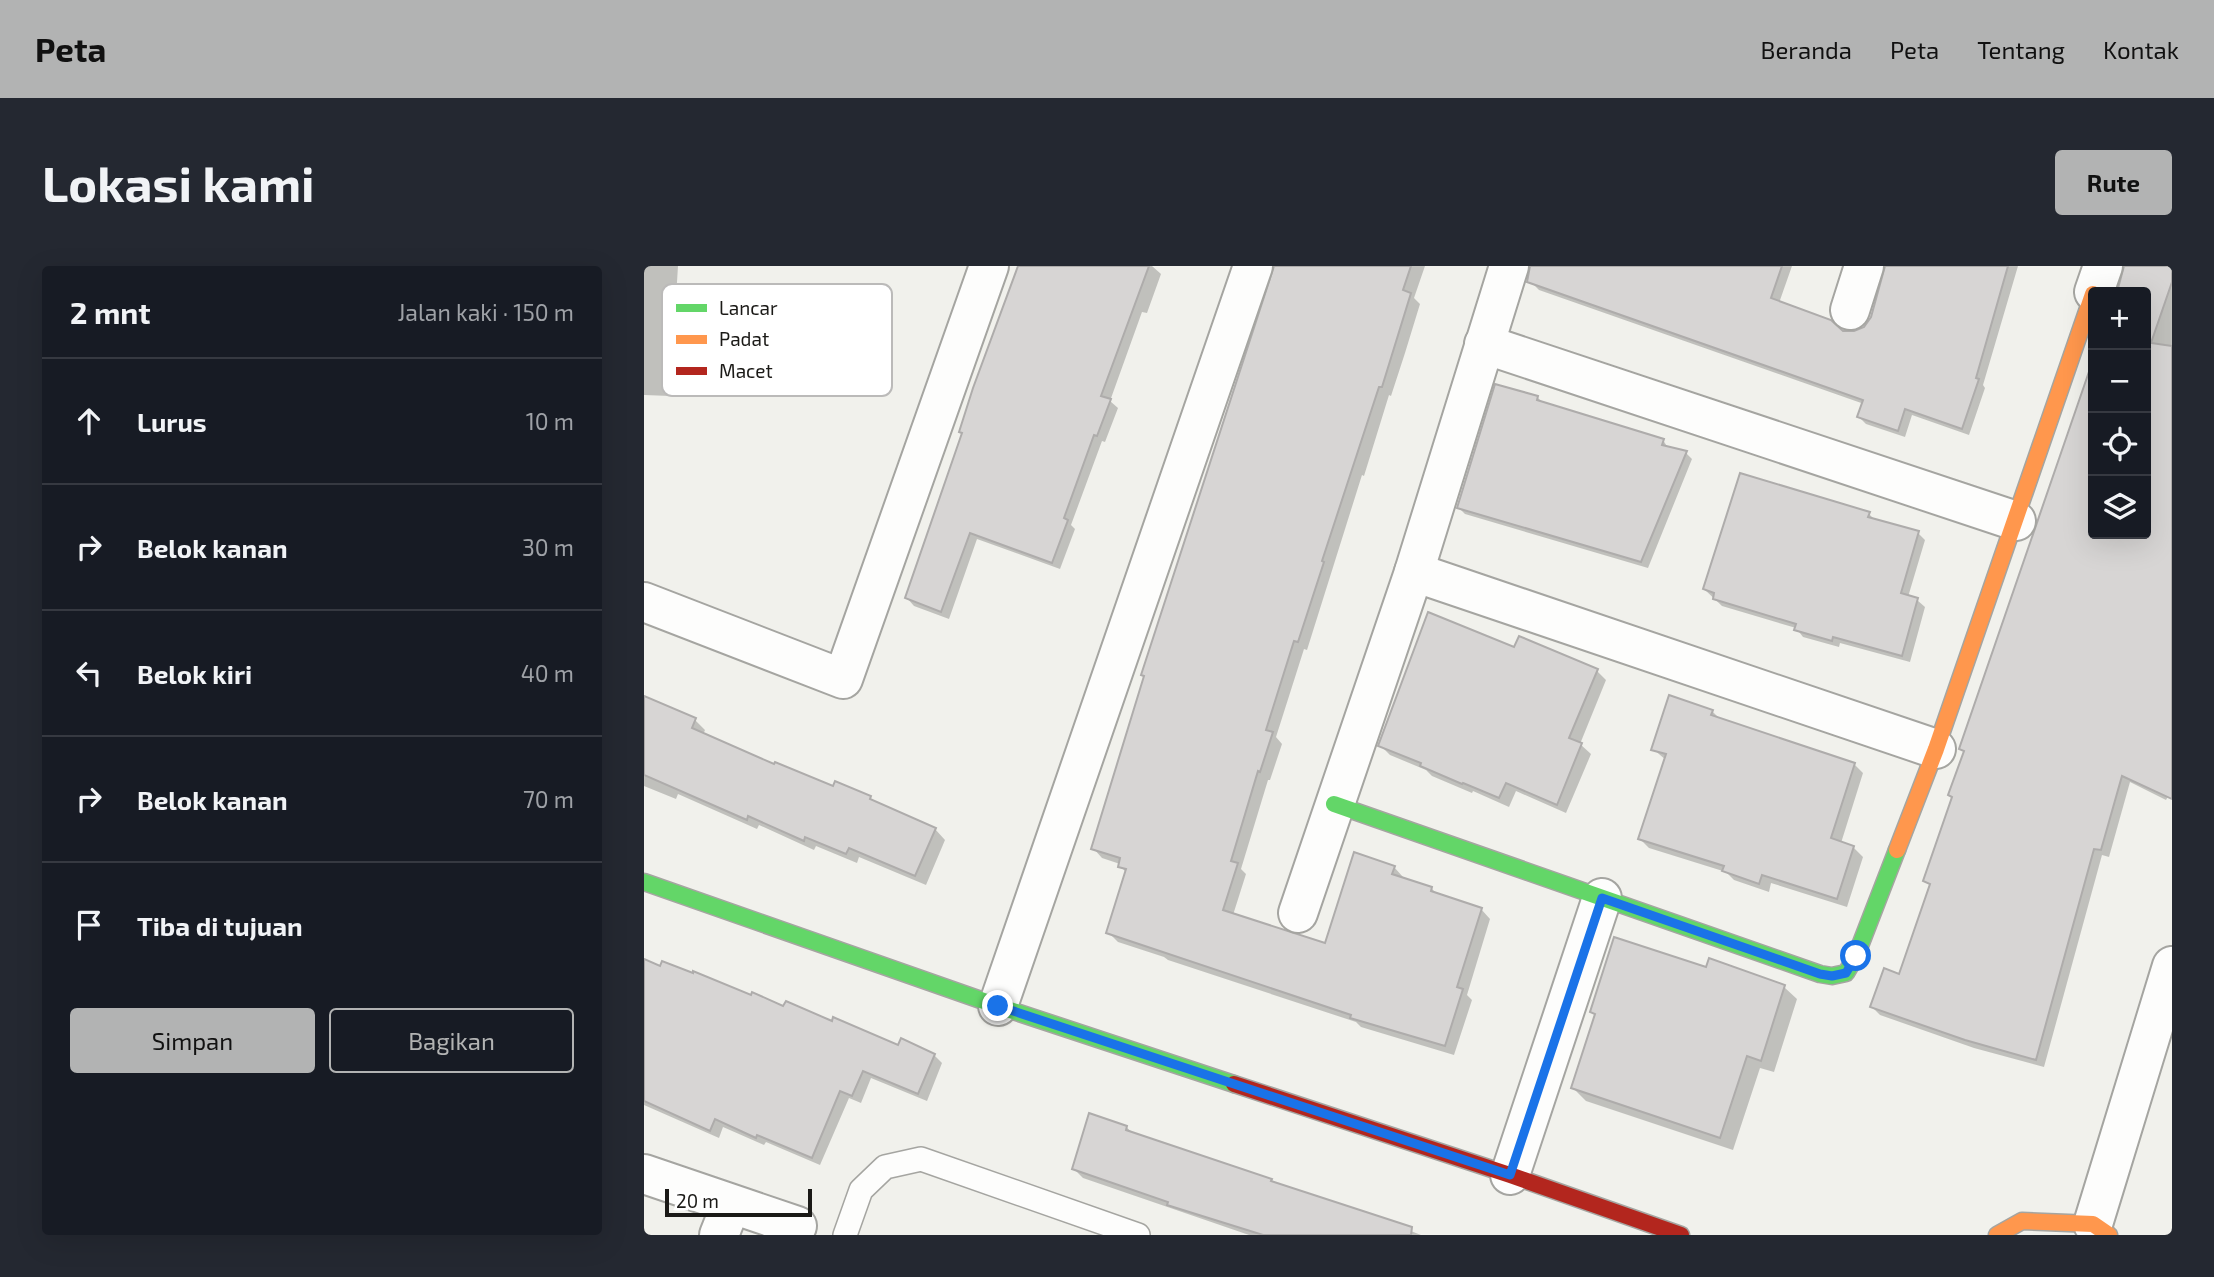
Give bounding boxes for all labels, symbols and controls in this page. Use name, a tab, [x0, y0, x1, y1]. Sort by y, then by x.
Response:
text: Peta	[35, 29, 106, 69]
text: Beranda	[1761, 35, 1852, 64]
text: Peta	[1890, 35, 1939, 64]
text: Tentang	[1977, 35, 2065, 64]
text: Kontak	[2103, 35, 2179, 64]
button: Rute	[2055, 150, 2172, 215]
text: Lokasi kami	[42, 153, 315, 212]
legend	[662, 284, 892, 396]
map controls	[2088, 287, 2151, 539]
button: +	[2088, 287, 2151, 350]
text: 2 mnt	[70, 294, 151, 330]
text: Lancar	[719, 296, 778, 319]
text: Jalan kaki · 150 m	[398, 298, 574, 326]
text: Padat	[719, 327, 769, 350]
button: −	[2088, 350, 2151, 413]
text: Macet	[719, 359, 773, 382]
icon: ahead	[70, 402, 108, 440]
text: Lurus	[137, 406, 207, 437]
text: 10 m	[526, 407, 574, 435]
button: locate	[2088, 413, 2151, 476]
button: layers	[2088, 476, 2151, 539]
icon: right	[70, 528, 108, 566]
text: Belok kanan	[137, 532, 288, 563]
text: 30 m	[522, 533, 574, 561]
icon: left	[70, 654, 108, 692]
text: Belok kiri	[137, 658, 252, 689]
text: 40 m	[521, 659, 574, 687]
icon: right	[70, 780, 108, 818]
text: Belok kanan	[137, 784, 288, 815]
text: 70 m	[523, 785, 574, 813]
icon: arrive	[70, 906, 108, 944]
text: Tiba di tujuan	[137, 910, 303, 941]
route start	[1840, 940, 1871, 971]
route end	[982, 990, 1013, 1021]
button: Simpan	[70, 1008, 315, 1073]
button: Bagikan	[329, 1008, 574, 1073]
scale bar	[665, 1186, 812, 1218]
text: 20 m	[676, 1189, 719, 1212]

